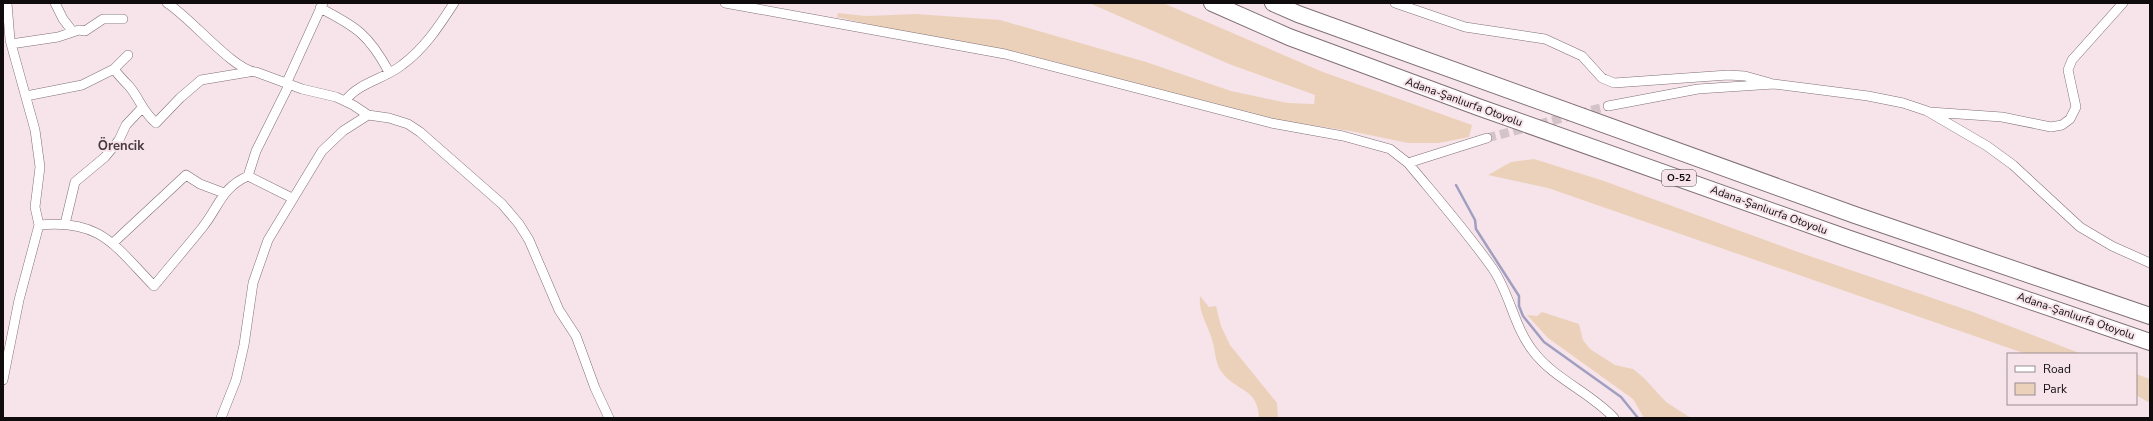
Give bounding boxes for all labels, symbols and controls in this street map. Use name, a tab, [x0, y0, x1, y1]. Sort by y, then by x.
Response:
street label: Adana-Şanlıurfa Otoyolu	[1403, 74, 1525, 130]
district label: Örencik	[98, 137, 145, 155]
road number: O-52	[1662, 170, 1696, 186]
street label: Adana-Şanlıurfa Otoyolu	[1708, 182, 1830, 238]
street label: Adana-Şanlıurfa Otoyolu	[2015, 289, 2137, 343]
legend	[2007, 353, 2137, 405]
text: Road	[2043, 361, 2071, 377]
text: Park	[2043, 381, 2068, 397]

